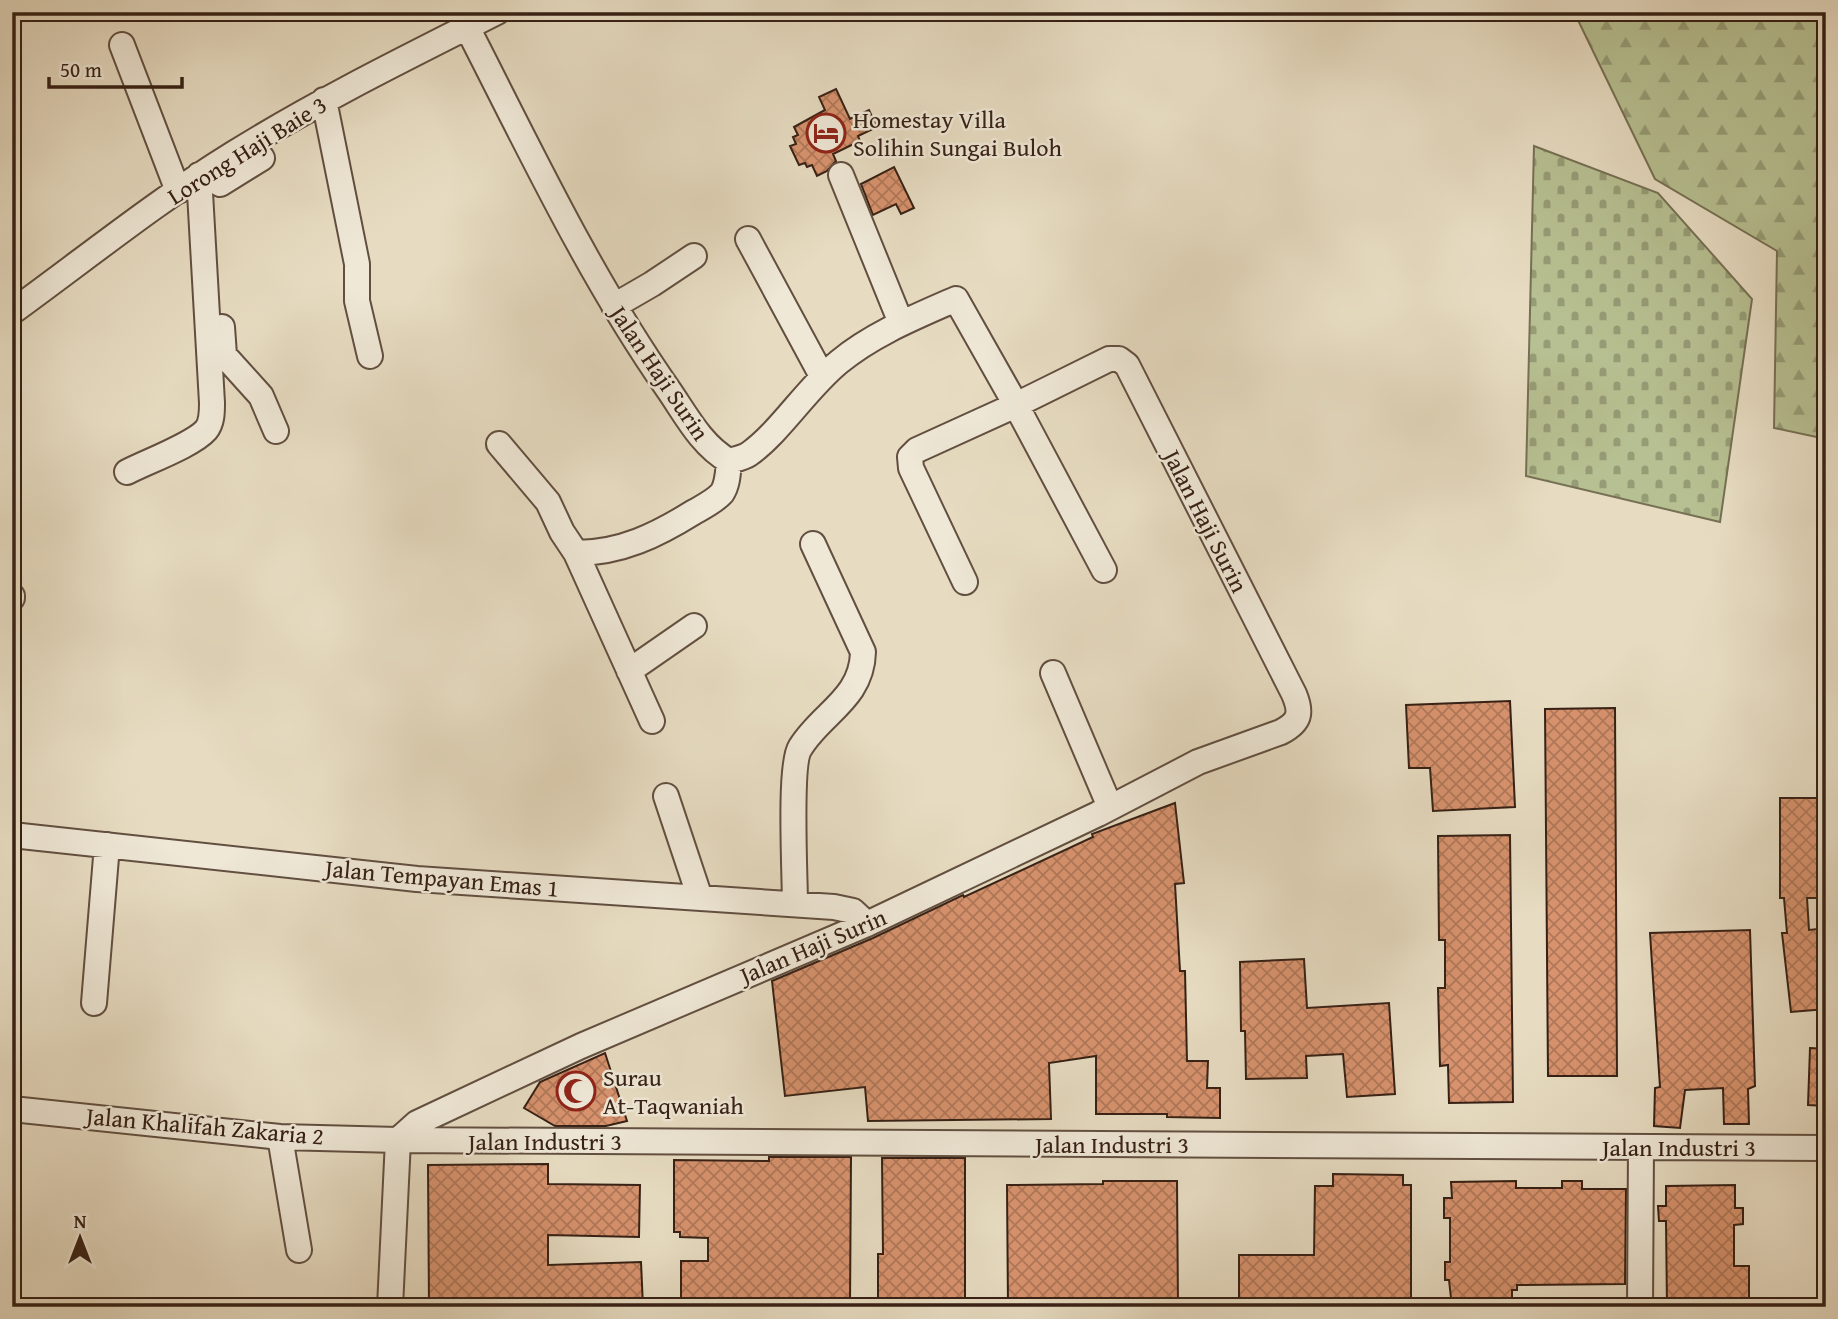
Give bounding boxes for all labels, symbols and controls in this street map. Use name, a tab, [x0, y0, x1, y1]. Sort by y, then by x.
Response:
scale bar	[49, 46, 182, 90]
text: 50 m	[60, 54, 102, 85]
street label: Lorong Haji Baie 3	[161, 87, 333, 213]
place label: Homestay Villa Solihin Sungai Buloh	[853, 102, 1062, 165]
hotel icon: Homestay Villa Solihin Sungai Buloh	[805, 112, 847, 154]
street label: Jalan Haji Surin	[600, 296, 718, 448]
street label: Jalan Haji Surin	[1154, 441, 1257, 599]
street label: Jalan Tempayan Emas 1	[321, 850, 560, 906]
street label: Jalan Haji Surin	[731, 899, 892, 994]
place label: Surau At-Taqwaniah	[603, 1060, 744, 1123]
mosque icon: Surau At-Taqwaniah	[555, 1070, 597, 1112]
street label: Jalan Khalifah Zakaria 2	[82, 1098, 325, 1154]
street label: Jalan Industri 3	[465, 1124, 622, 1159]
street label: Jalan Industri 3	[1032, 1127, 1189, 1162]
street label: Jalan Industri 3	[1599, 1130, 1756, 1165]
north arrow	[46, 1204, 116, 1274]
text: N	[74, 1207, 87, 1235]

